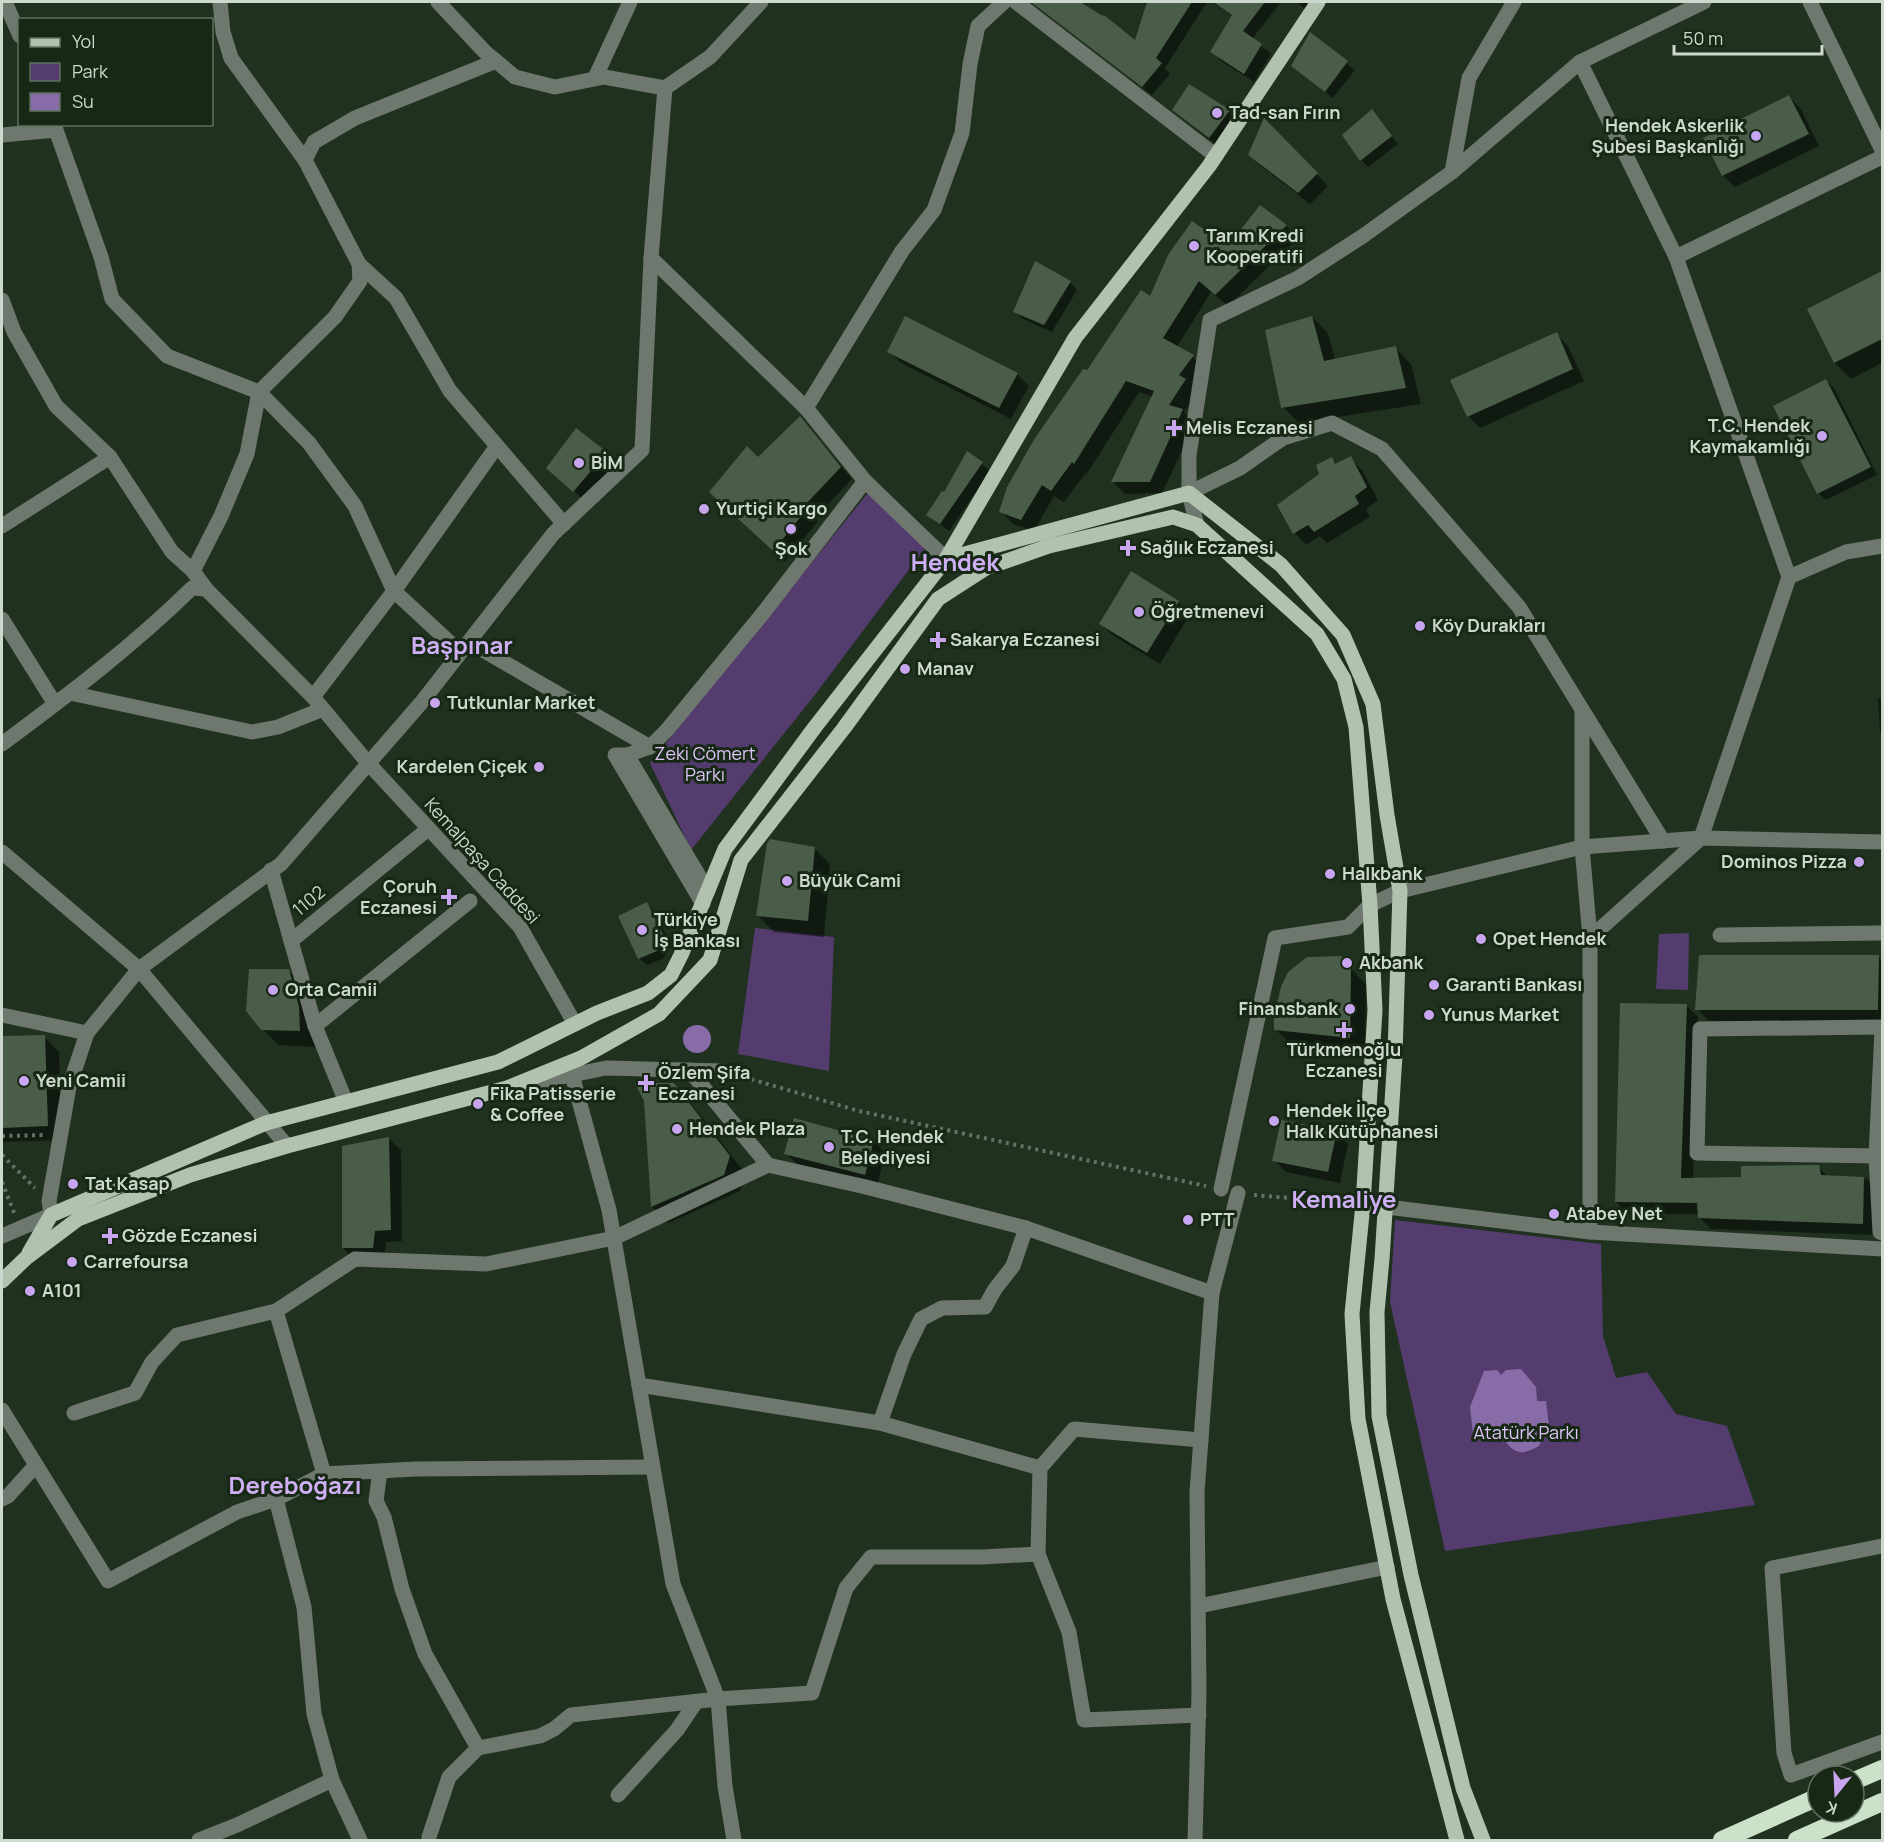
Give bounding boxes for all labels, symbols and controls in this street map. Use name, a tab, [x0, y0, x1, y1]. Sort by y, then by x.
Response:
legend	[18, 18, 213, 126]
scale bar	[1674, 18, 1822, 56]
text: 50 m	[1683, 26, 1723, 50]
text: Yol	[72, 29, 95, 53]
text: Park	[72, 59, 109, 83]
text: Su	[72, 89, 94, 113]
place label: Tad-san Fırın	[1229, 100, 1341, 124]
marker: Tad-san Fırın	[1210, 106, 1224, 120]
place label: Hendek Askerlik Şubesi Başkanlığı	[1592, 113, 1745, 158]
marker: Hendek Askerlik Şubesi Başkanlığı	[1749, 129, 1763, 143]
place label: Tarım Kredi Kooperatifi	[1206, 223, 1304, 268]
marker: Tarım Kredi Kooperatifi	[1187, 239, 1201, 253]
place label: T.C. Hendek Kaymakamlığı	[1689, 413, 1811, 458]
place label: Melis Eczanesi	[1186, 415, 1313, 439]
marker: Melis Eczanesi	[1167, 421, 1181, 435]
marker: T.C. Hendek Kaymakamlığı	[1815, 429, 1829, 443]
place label: BİM	[591, 450, 623, 474]
marker: BİM	[572, 456, 586, 470]
place label: Yurtiçi Kargo	[716, 496, 827, 520]
marker: Yurtiçi Kargo	[697, 502, 711, 516]
marker: Şok	[784, 522, 798, 536]
place label: Sağlık Eczanesi	[1140, 535, 1274, 559]
place label: Şok	[775, 536, 809, 560]
marker: Sağlık Eczanesi	[1121, 541, 1135, 555]
district label: Hendek	[911, 545, 1000, 578]
place label: Öğretmenevi	[1151, 599, 1264, 623]
marker: Öğretmenevi	[1132, 605, 1146, 619]
place label: Köy Durakları	[1432, 613, 1546, 637]
marker: Köy Durakları	[1413, 619, 1427, 633]
place label: Sakarya Eczanesi	[950, 627, 1100, 651]
district label: Başpınar	[411, 628, 513, 661]
marker: Sakarya Eczanesi	[931, 633, 945, 647]
place label: Manav	[917, 656, 974, 680]
marker: Manav	[898, 662, 912, 676]
place label: Tutkunlar Market	[447, 690, 596, 714]
marker: Tutkunlar Market	[428, 696, 442, 710]
park label: Zeki Cömert Parkı	[654, 741, 756, 786]
place label: Kardelen Çiçek	[397, 754, 528, 778]
marker: Kardelen Çiçek	[532, 760, 546, 774]
street label: Kemalpaşa Caddesi	[420, 792, 546, 928]
place label: Dominos Pizza	[1721, 849, 1847, 873]
marker: Dominos Pizza	[1852, 855, 1866, 869]
place label: Halkbank	[1342, 861, 1424, 885]
marker: Halkbank	[1323, 867, 1337, 881]
place label: Büyük Cami	[799, 868, 901, 892]
place label: Çoruh Eczanesi	[360, 874, 437, 919]
marker: Büyük Cami	[780, 874, 794, 888]
street label: 1102	[287, 880, 330, 921]
marker: Çoruh Eczanesi	[442, 890, 456, 904]
place label: Türkiye İş Bankası	[654, 907, 740, 952]
marker: Türkiye İş Bankası	[635, 923, 649, 937]
place label: Opet Hendek	[1493, 926, 1607, 950]
marker: Opet Hendek	[1474, 932, 1488, 946]
place label: Akbank	[1359, 950, 1424, 974]
marker: Akbank	[1340, 956, 1354, 970]
place label: Garanti Bankası	[1446, 972, 1582, 996]
place label: Orta Camii	[285, 977, 377, 1001]
marker: Garanti Bankası	[1427, 978, 1441, 992]
marker: Orta Camii	[266, 983, 280, 997]
place label: Finansbank	[1238, 996, 1339, 1020]
marker: Finansbank	[1343, 1002, 1357, 1016]
place label: Yunus Market	[1441, 1002, 1560, 1026]
marker: Yunus Market	[1422, 1008, 1436, 1022]
marker: Türkmenoğlu Eczanesi	[1337, 1023, 1351, 1037]
place label: Türkmenoğlu Eczanesi	[1287, 1037, 1401, 1082]
place label: Özlem Şifa Eczanesi	[658, 1060, 750, 1105]
place label: Yeni Camii	[36, 1068, 126, 1092]
marker: Yeni Camii	[17, 1074, 31, 1088]
marker: Özlem Şifa Eczanesi	[639, 1076, 653, 1090]
place label: Fika Patisserie & Coffee	[490, 1081, 616, 1126]
marker: Fika Patisserie & Coffee	[471, 1097, 485, 1111]
place label: Hendek İlçe Halk Kütüphanesi	[1286, 1098, 1438, 1143]
marker: Hendek İlçe Halk Kütüphanesi	[1267, 1114, 1281, 1128]
place label: Hendek Plaza	[689, 1116, 805, 1140]
marker: Hendek Plaza	[670, 1122, 684, 1136]
place label: T.C. Hendek Belediyesi	[841, 1124, 945, 1169]
marker: T.C. Hendek Belediyesi	[822, 1140, 836, 1154]
place label: Tat Kasap	[85, 1171, 170, 1195]
marker: Tat Kasap	[66, 1177, 80, 1191]
district label: Kemaliye	[1292, 1182, 1396, 1215]
place label: Atabey Net	[1566, 1201, 1663, 1225]
place label: PTT	[1200, 1207, 1234, 1231]
marker: Atabey Net	[1547, 1207, 1561, 1221]
marker: PTT	[1181, 1213, 1195, 1227]
place label: Gözde Eczanesi	[122, 1223, 257, 1247]
marker: Gözde Eczanesi	[103, 1229, 117, 1243]
place label: Carrefoursa	[84, 1249, 188, 1273]
marker: Carrefoursa	[65, 1255, 79, 1269]
place label: A101	[42, 1278, 82, 1302]
marker: A101	[23, 1284, 37, 1298]
park label: Atatürk Parkı	[1473, 1420, 1579, 1444]
district label: Dereboğazı	[229, 1468, 361, 1501]
north arrow	[1806, 1764, 1866, 1824]
text: K	[1822, 1796, 1840, 1820]

